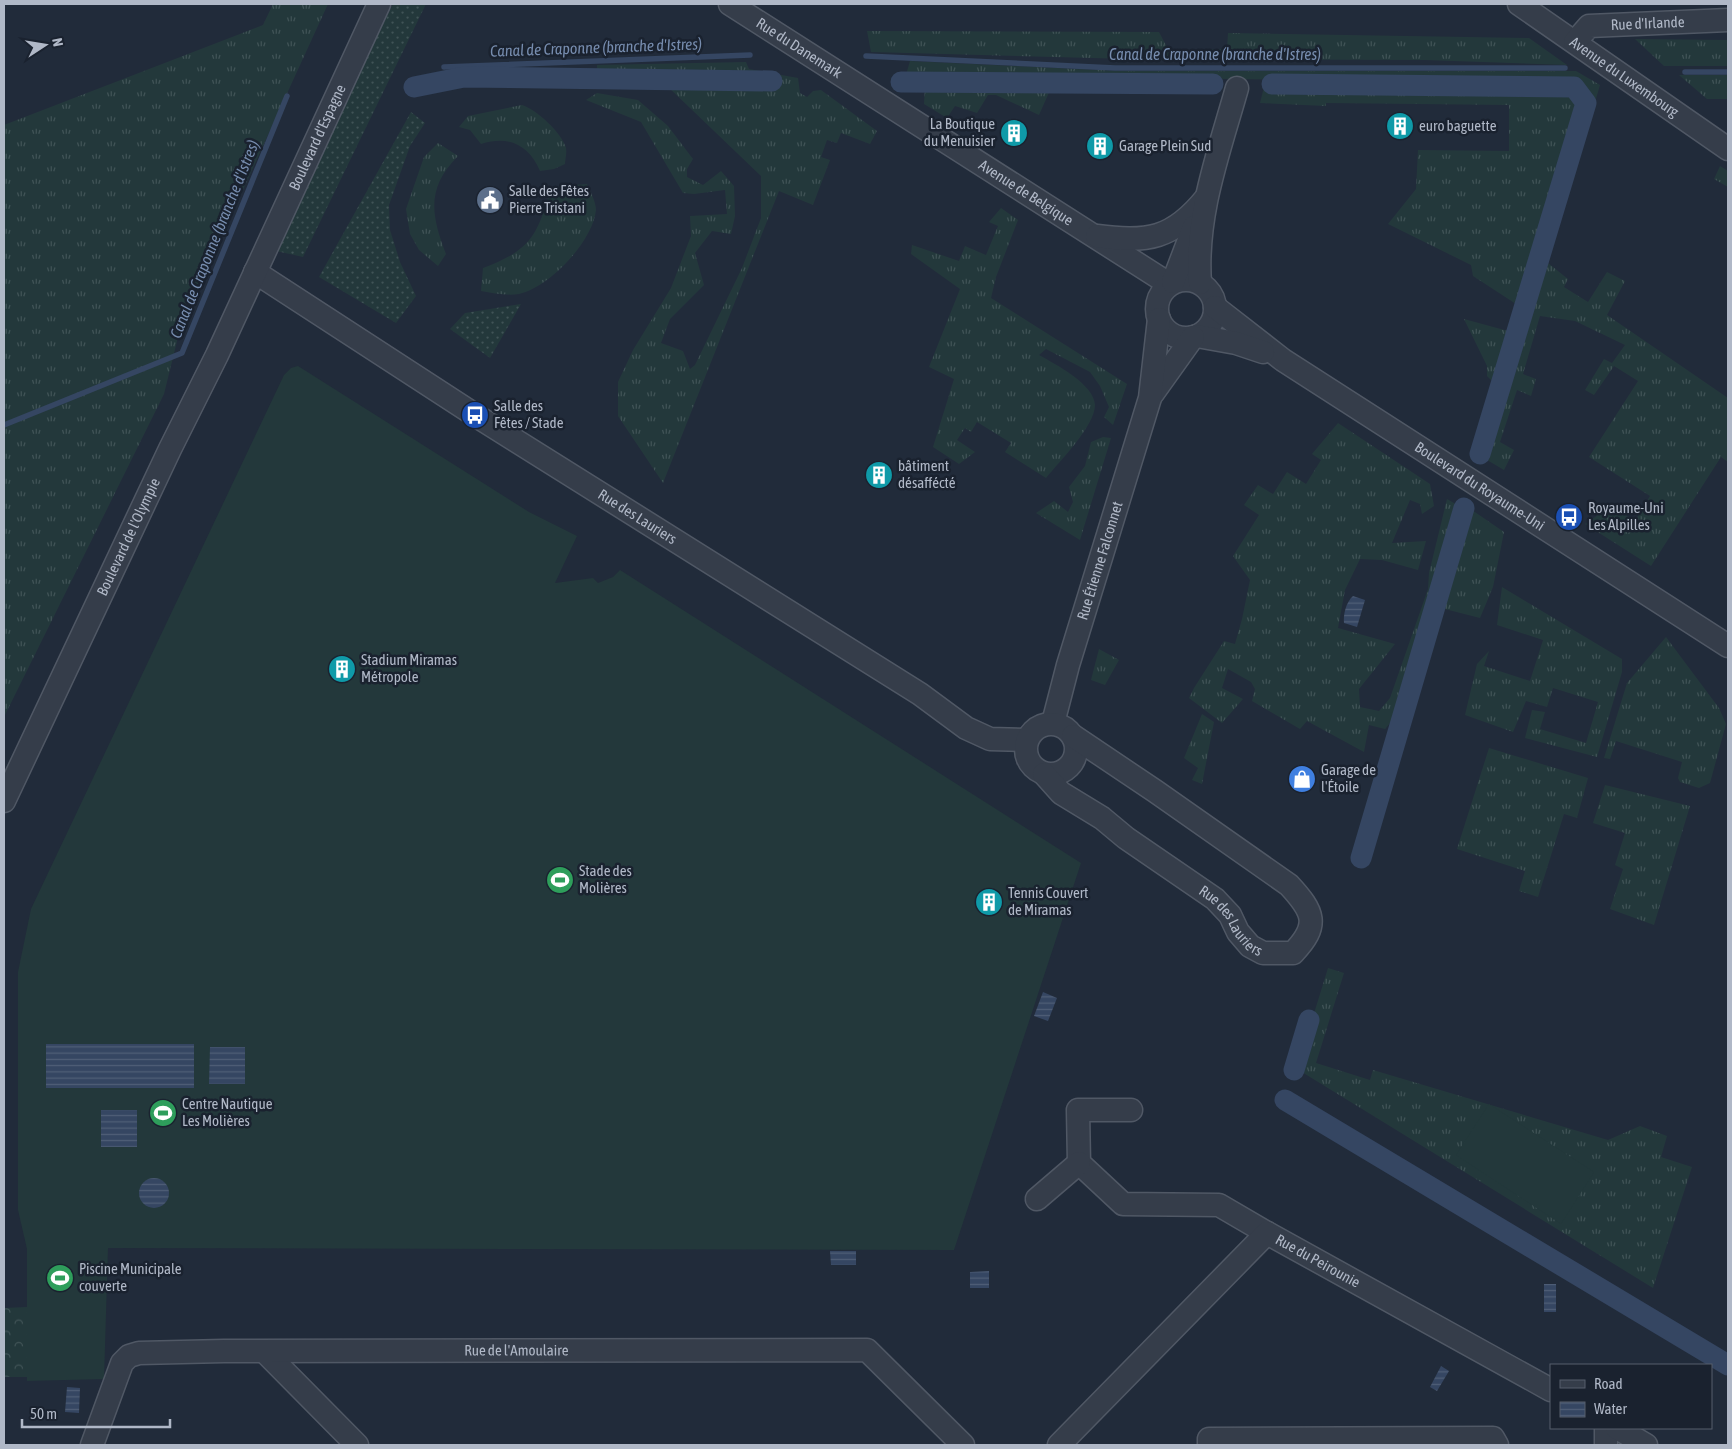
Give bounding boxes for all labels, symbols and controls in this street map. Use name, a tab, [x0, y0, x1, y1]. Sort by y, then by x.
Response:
street label: Rue d'Irlande	[1610, 13, 1685, 33]
street label: Rue du Danemark	[753, 14, 846, 82]
north arrow	[20, 20, 70, 70]
street label: Avenue du Luxembourg	[1567, 33, 1683, 120]
water label: Canal de Craponne (branche d'Istres)	[490, 34, 702, 61]
text: N	[49, 37, 66, 48]
water label: Canal de Craponne (branche d'Istres)	[1109, 45, 1321, 64]
street label: Boulevard d'Espagne	[285, 81, 349, 193]
building icon: euro baguette	[1385, 111, 1415, 141]
place label: La Boutique du Menuisier	[924, 115, 996, 149]
place label: euro baguette	[1419, 117, 1497, 134]
building icon: La Boutique du Menuisier	[999, 118, 1029, 148]
building icon: Garage Plein Sud	[1085, 131, 1115, 161]
water label: Canal de Craponne (branche d'Istres)	[166, 137, 263, 341]
place label: Garage Plein Sud	[1119, 137, 1211, 154]
street label: Avenue de Belgique	[976, 156, 1077, 229]
place label: Salle des Fêtes Pierre Tristani	[509, 182, 589, 216]
public building icon: Salle des Fêtes Pierre Tristani	[475, 185, 505, 215]
place label: Salle des Fêtes / Stade	[494, 397, 564, 431]
bus stop icon: Salle des Fêtes / Stade	[460, 400, 490, 430]
street label: Boulevard du Royaume-Uni	[1412, 438, 1548, 534]
place label: bâtiment désaffécté	[898, 457, 956, 491]
building icon: bâtiment désaffécté	[864, 460, 894, 490]
street label: Boulevard de l'Olympie	[93, 475, 163, 598]
street label: Rue des Lauriers	[595, 485, 680, 547]
street label: Rue Étienne Falconnet	[1073, 499, 1126, 622]
place label: Royaume-Uni Les Alpilles	[1588, 499, 1664, 533]
bus stop icon: Royaume-Uni Les Alpilles	[1554, 502, 1584, 532]
place label: Stadium Miramas Métropole	[361, 651, 457, 685]
building icon: Stadium Miramas Métropole	[327, 654, 357, 684]
place label: Garage de l'Étoile	[1321, 761, 1376, 795]
shop icon: Garage de l'Étoile	[1287, 764, 1317, 794]
place label: Stade des Molières	[579, 862, 632, 896]
sports icon: Stade des Molières	[545, 865, 575, 895]
street label: Rue des Lauriers	[1196, 882, 1266, 959]
place label: Tennis Couvert de Miramas	[1008, 884, 1088, 918]
building icon: Tennis Couvert de Miramas	[974, 887, 1004, 917]
place label: Centre Nautique Les Molières	[182, 1095, 273, 1129]
sports icon: Centre Nautique Les Molières	[148, 1098, 178, 1128]
street label: Rue du Peirounie	[1273, 1230, 1363, 1291]
place label: Piscine Municipale couverte	[79, 1260, 182, 1294]
sports icon: Piscine Municipale couverte	[45, 1263, 75, 1293]
street label: Rue de l'Amoulaire	[464, 1341, 569, 1359]
legend	[1550, 1364, 1712, 1429]
text: Road	[1594, 1375, 1623, 1392]
scale bar	[22, 1396, 170, 1428]
text: Water	[1594, 1400, 1627, 1417]
text: 50 m	[30, 1405, 57, 1422]

